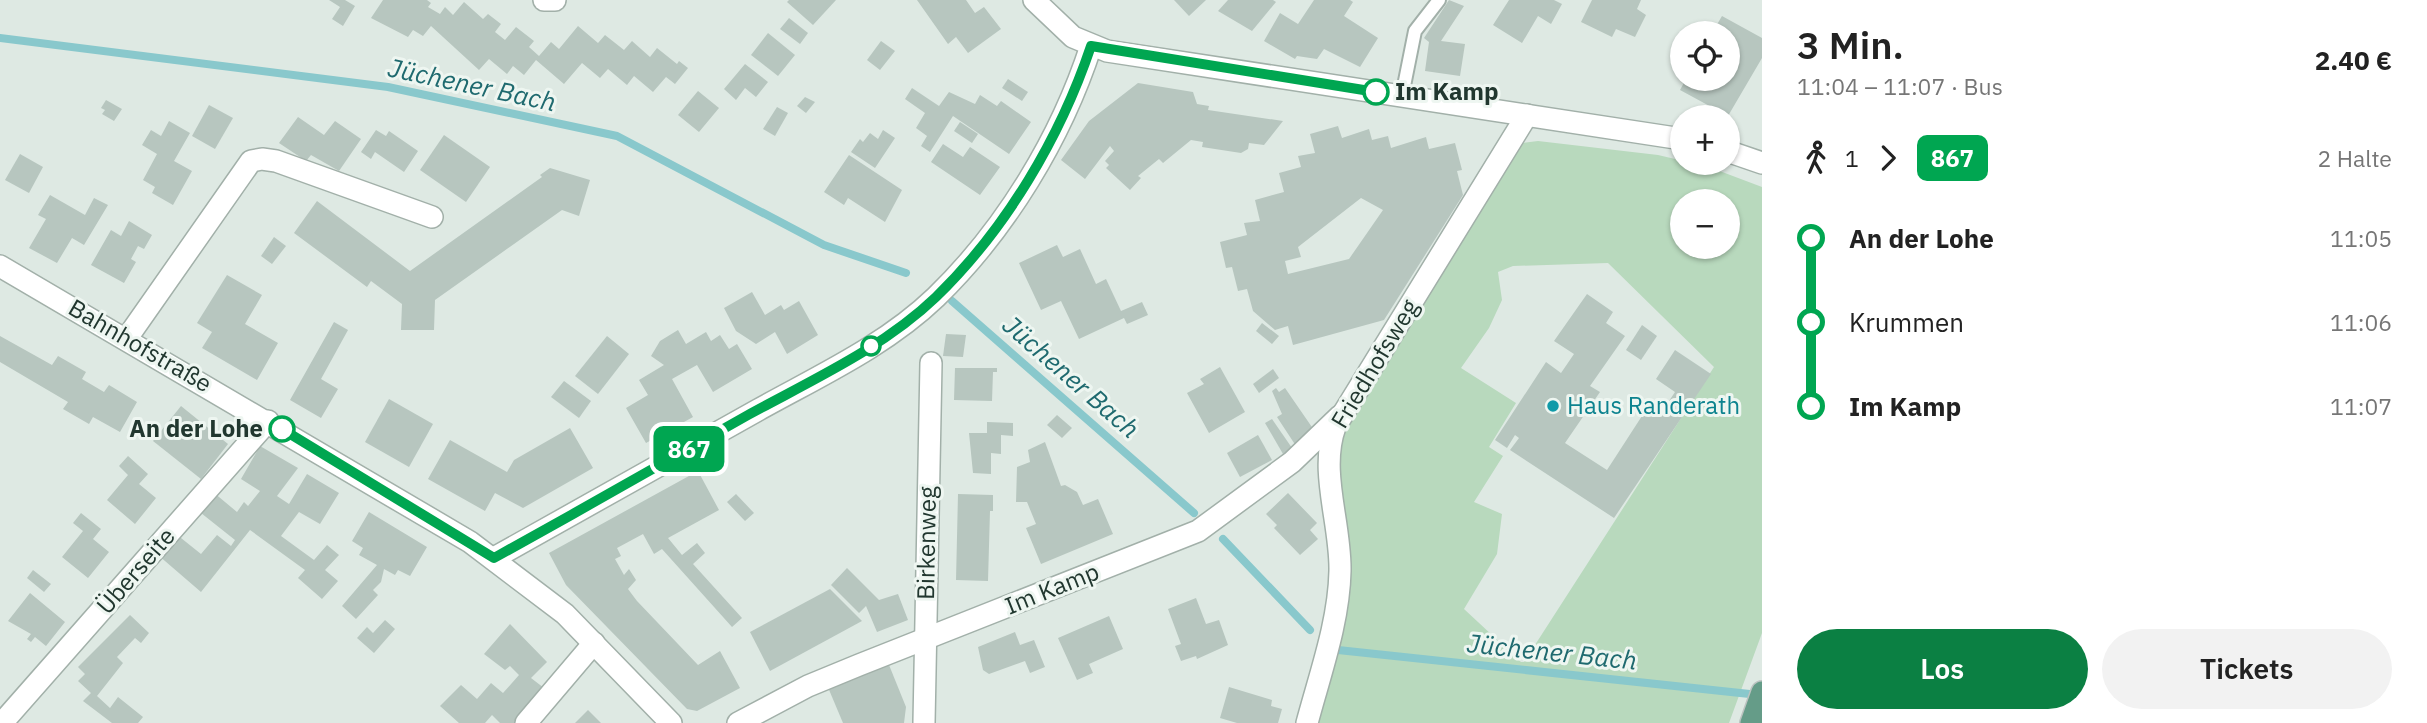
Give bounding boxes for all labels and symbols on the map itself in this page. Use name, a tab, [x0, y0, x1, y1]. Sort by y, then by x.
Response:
water label: Jüchener Bach	[385, 50, 559, 118]
place label: Im Kamp	[1395, 75, 1499, 107]
marker: Im Kamp	[1363, 79, 1389, 105]
street label: Bahnhofstraße	[63, 291, 218, 399]
street label: Friedhofsweg	[1323, 293, 1425, 434]
water label: Jüchener Bach	[996, 307, 1147, 445]
unlabelled marker	[861, 336, 881, 356]
place label: Haus Randerath	[1567, 389, 1740, 421]
marker: Haus Randerath	[1545, 398, 1561, 414]
place label: An der Lohe	[129, 412, 263, 444]
marker: An der Lohe	[269, 416, 295, 442]
line badge: 867	[649, 426, 729, 472]
street label: Birkenweg	[909, 486, 943, 600]
street label: Überseite	[89, 520, 182, 620]
street label: Im Kamp	[1000, 555, 1103, 621]
water label: Jüchener Bach	[1466, 625, 1639, 677]

